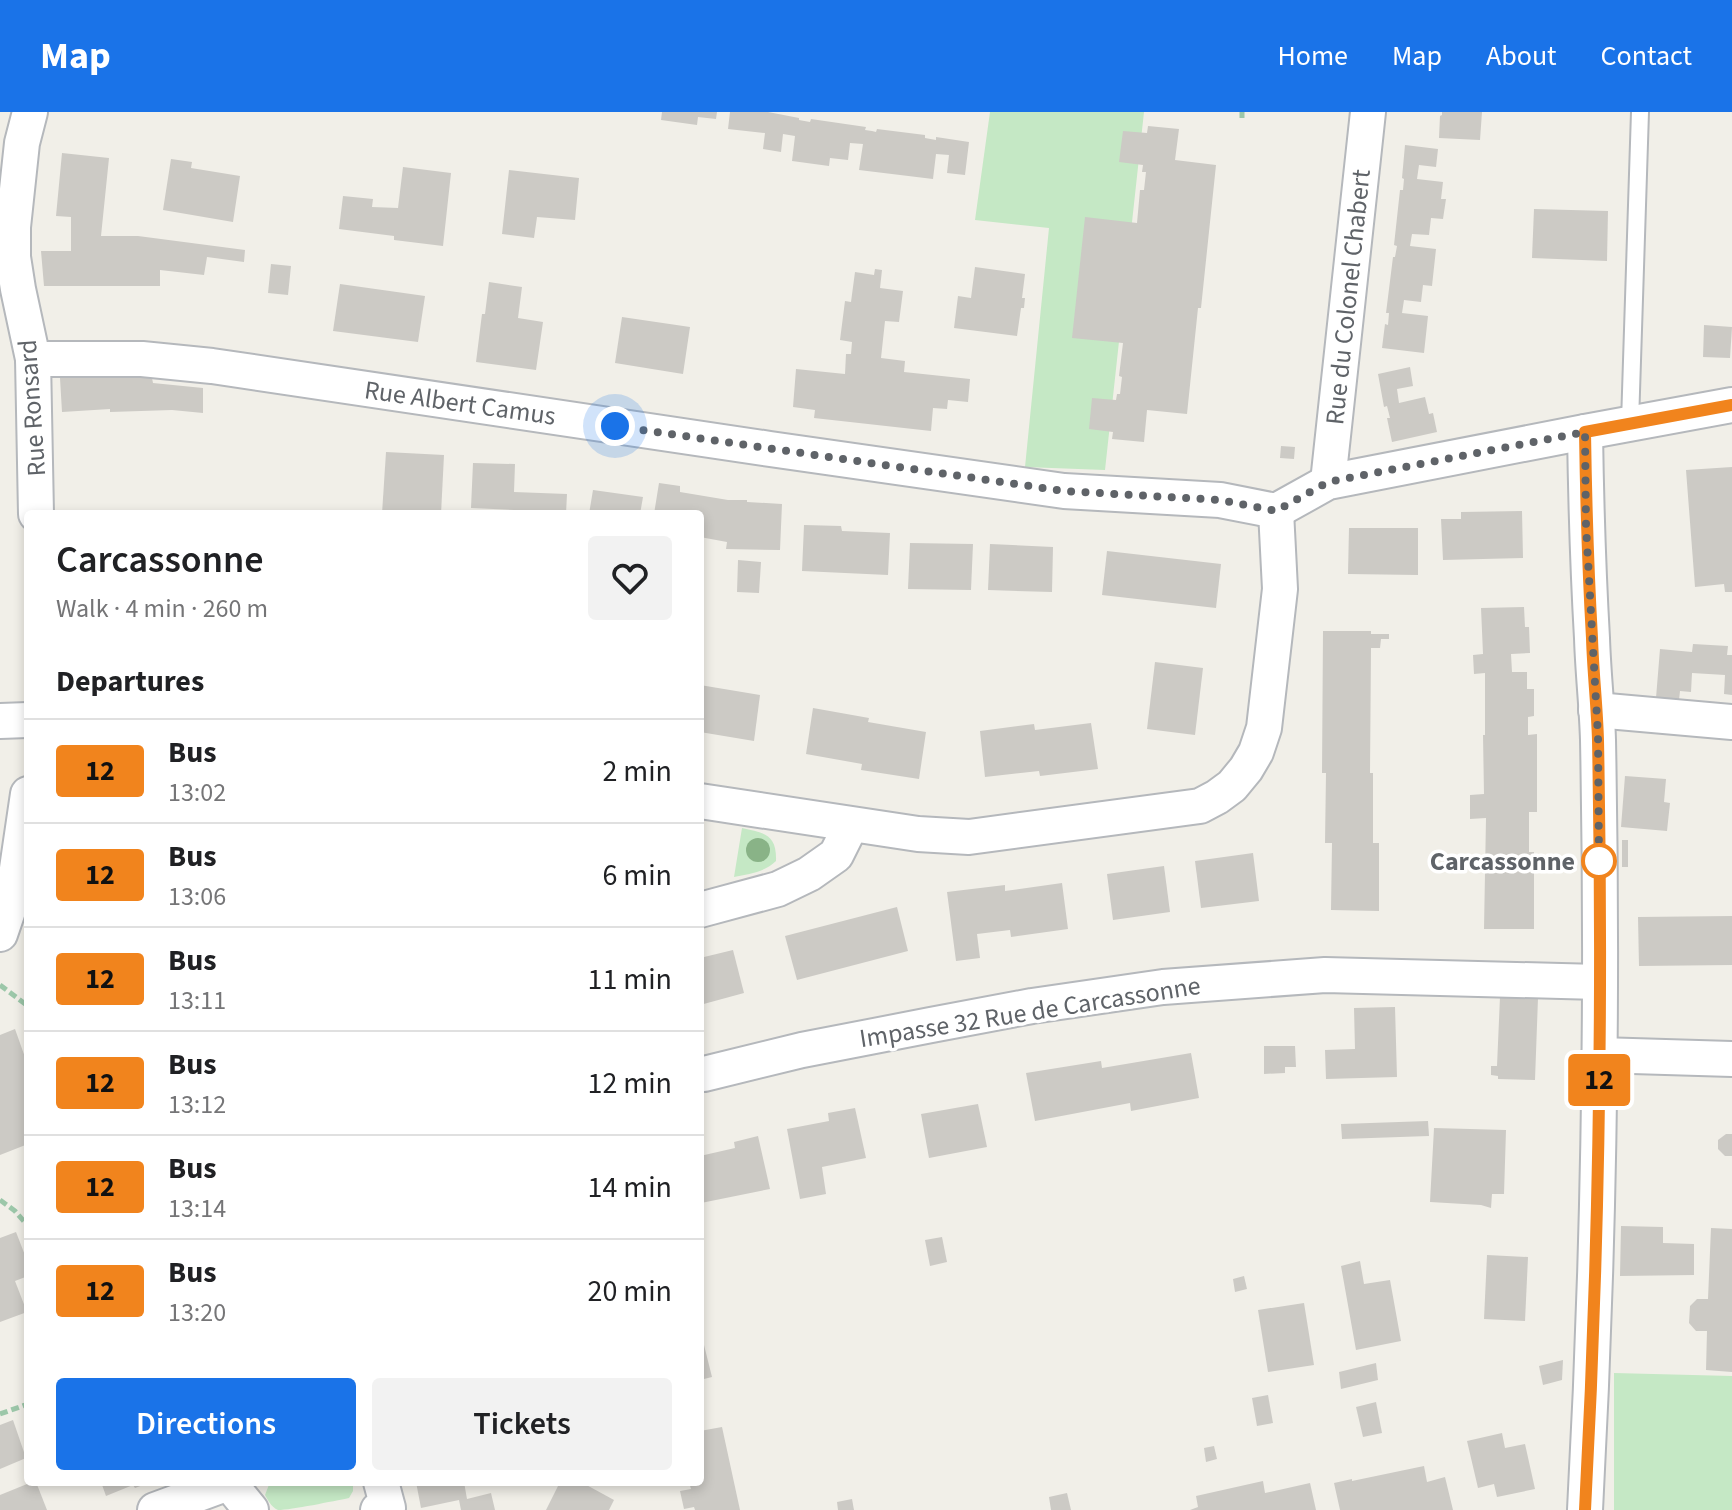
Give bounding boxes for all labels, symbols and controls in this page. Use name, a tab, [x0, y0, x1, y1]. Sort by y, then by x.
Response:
text: Map	[40, 29, 111, 83]
text: Home	[1277, 36, 1348, 76]
text: Map	[1392, 36, 1442, 76]
text: About	[1486, 36, 1557, 76]
text: Contact	[1601, 36, 1692, 76]
street label: Rue du Colonel Chabert	[1316, 167, 1380, 427]
street label: Rue Ronsard	[9, 338, 55, 478]
street label: Rue Albert Camus	[362, 371, 558, 435]
your location	[595, 406, 635, 446]
text: Carcassonne	[56, 533, 264, 587]
button: heart	[588, 536, 672, 620]
text: Walk · 4 min · 260 m	[56, 590, 268, 627]
text: Departures	[56, 660, 204, 703]
text: Bus	[168, 731, 216, 774]
text: 2 min	[602, 750, 672, 793]
text: 12	[85, 751, 115, 791]
text: 13:02	[168, 774, 226, 811]
text: Bus	[168, 835, 216, 878]
place label: Carcassonne	[1430, 843, 1575, 880]
marker: Carcassonne	[1582, 844, 1616, 878]
text: 6 min	[602, 854, 672, 897]
text: 12	[85, 855, 115, 895]
text: 13:06	[168, 878, 226, 915]
text: Bus	[168, 939, 216, 982]
text: 11 min	[588, 958, 672, 1001]
text: 12	[85, 959, 115, 999]
street label: Impasse 32 Rue de Carcassonne	[857, 967, 1203, 1057]
text: 13:11	[168, 982, 226, 1019]
text: Bus	[168, 1043, 216, 1086]
line badge: 12	[1563, 1054, 1635, 1106]
text: 12	[1584, 1060, 1614, 1100]
text: 12 min	[588, 1062, 672, 1105]
text: 12	[85, 1063, 115, 1103]
text: 13:12	[168, 1086, 226, 1123]
text: Bus	[168, 1147, 216, 1190]
text: 14 min	[588, 1166, 672, 1209]
text: 12	[85, 1167, 115, 1207]
text: 13:14	[168, 1190, 226, 1227]
text: Bus	[168, 1251, 216, 1294]
text: 20 min	[588, 1270, 672, 1313]
text: 12	[85, 1271, 115, 1311]
text: 13:20	[168, 1294, 226, 1331]
button: Directions	[56, 1378, 356, 1470]
button: Tickets	[372, 1378, 672, 1470]

